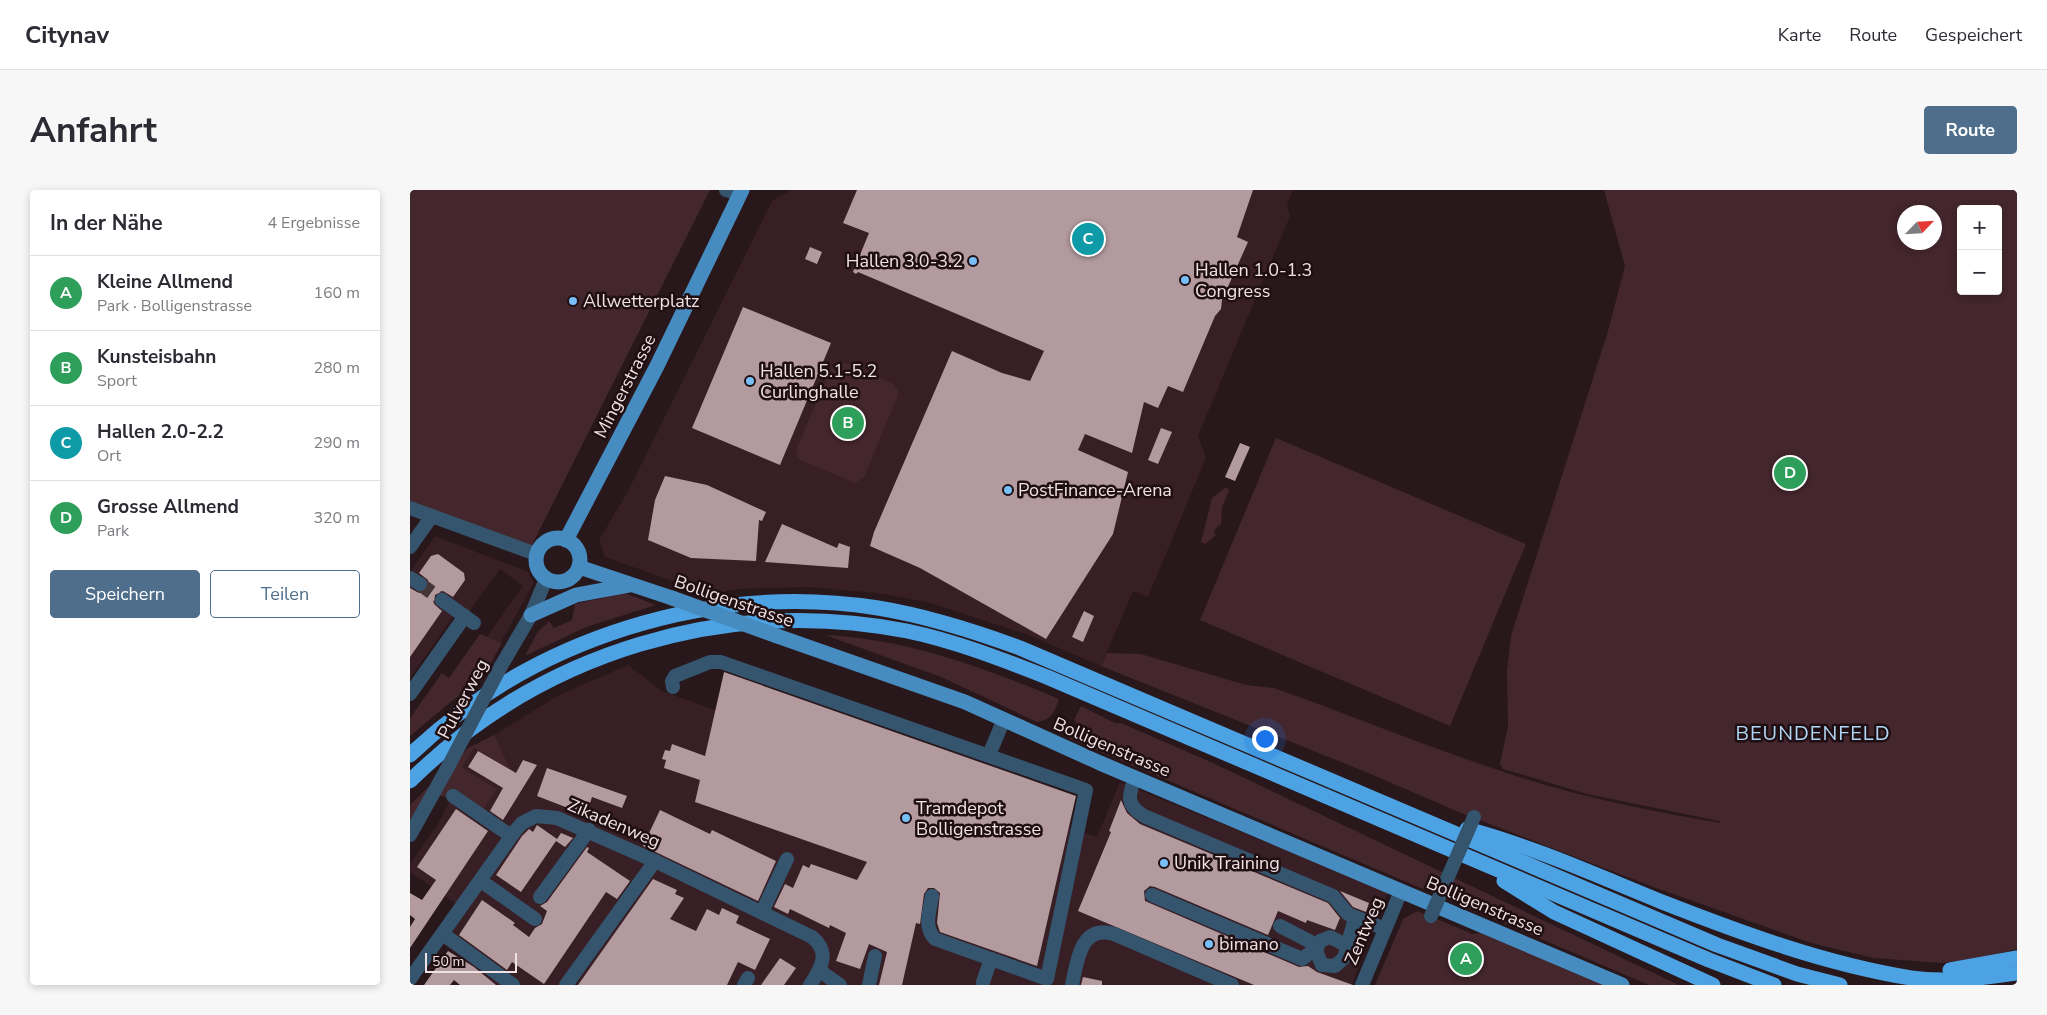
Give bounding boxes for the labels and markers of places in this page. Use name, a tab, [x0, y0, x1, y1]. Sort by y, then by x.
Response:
pin: C	[1072, 220, 1104, 258]
place label: Hallen 3.0-3.2	[846, 249, 963, 273]
marker: Hallen 3.0-3.2	[967, 255, 979, 267]
place label: Hallen 1.0-1.3 Congress	[1195, 258, 1312, 303]
marker: Hallen 1.0-1.3 Congress	[1179, 274, 1191, 286]
place label: Allwetterplatz	[583, 289, 699, 313]
marker: Allwetterplatz	[567, 295, 579, 307]
place label: Hallen 5.1-5.2 Curlinghalle	[760, 359, 877, 404]
marker: Hallen 5.1-5.2 Curlinghalle	[744, 375, 756, 387]
pin: B	[832, 404, 864, 442]
pin: D	[1774, 454, 1806, 492]
place label: PostFinance-Arena	[1018, 478, 1172, 502]
marker: PostFinance-Arena	[1002, 484, 1014, 496]
place label: Tramdepot Bolligenstrasse	[916, 796, 1041, 841]
marker: Tramdepot Bolligenstrasse	[900, 812, 912, 824]
place label: Unik Training	[1174, 851, 1280, 875]
marker: Unik Training	[1158, 857, 1170, 869]
place label: bimano	[1219, 932, 1279, 956]
marker: bimano	[1203, 938, 1215, 950]
pin: A	[1450, 940, 1482, 978]

